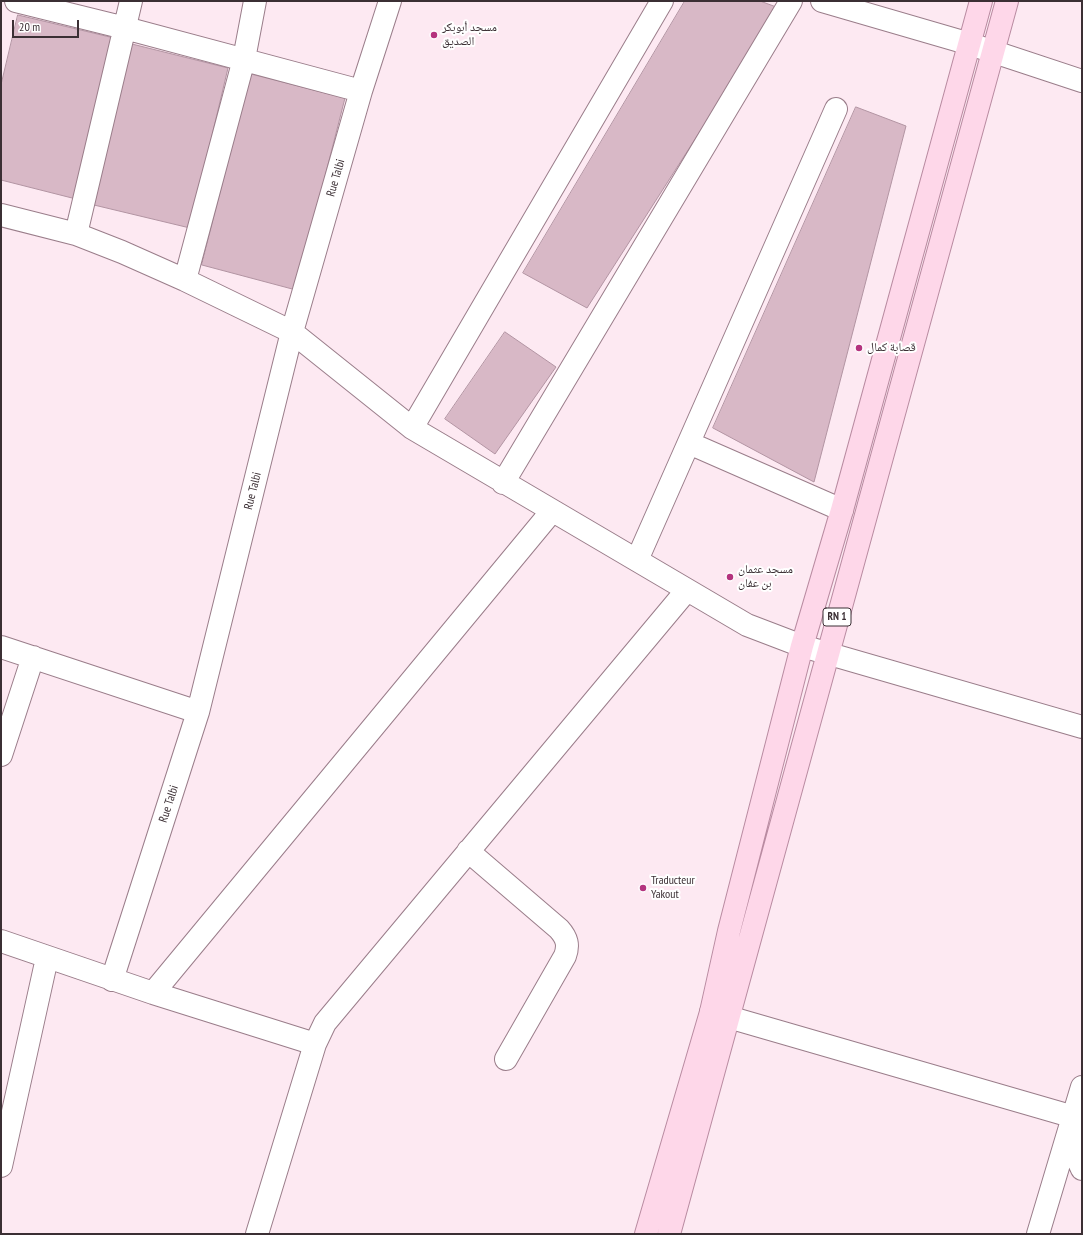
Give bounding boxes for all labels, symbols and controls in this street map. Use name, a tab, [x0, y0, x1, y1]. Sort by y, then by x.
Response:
scale bar	[14, 12, 81, 38]
text: 20 m	[19, 19, 40, 34]
place label: مسجد أبوبكر الصديق	[442, 21, 497, 49]
marker: مسجد أبوبكر الصديق	[429, 30, 439, 40]
street label: Rue Talbi	[324, 158, 348, 198]
place label: قصابة كمال	[867, 341, 916, 355]
marker: قصابة كمال	[854, 343, 864, 353]
street label: Rue Talbi	[241, 471, 265, 511]
place label: مسجد عثمان بن عفان	[738, 563, 793, 591]
marker: مسجد عثمان بن عفان	[725, 572, 735, 582]
road number: RN 1	[823, 608, 851, 626]
street label: Rue Talbi	[156, 784, 182, 824]
place label: Traducteur Yakout	[651, 874, 695, 902]
marker: Traducteur Yakout	[638, 883, 648, 893]

